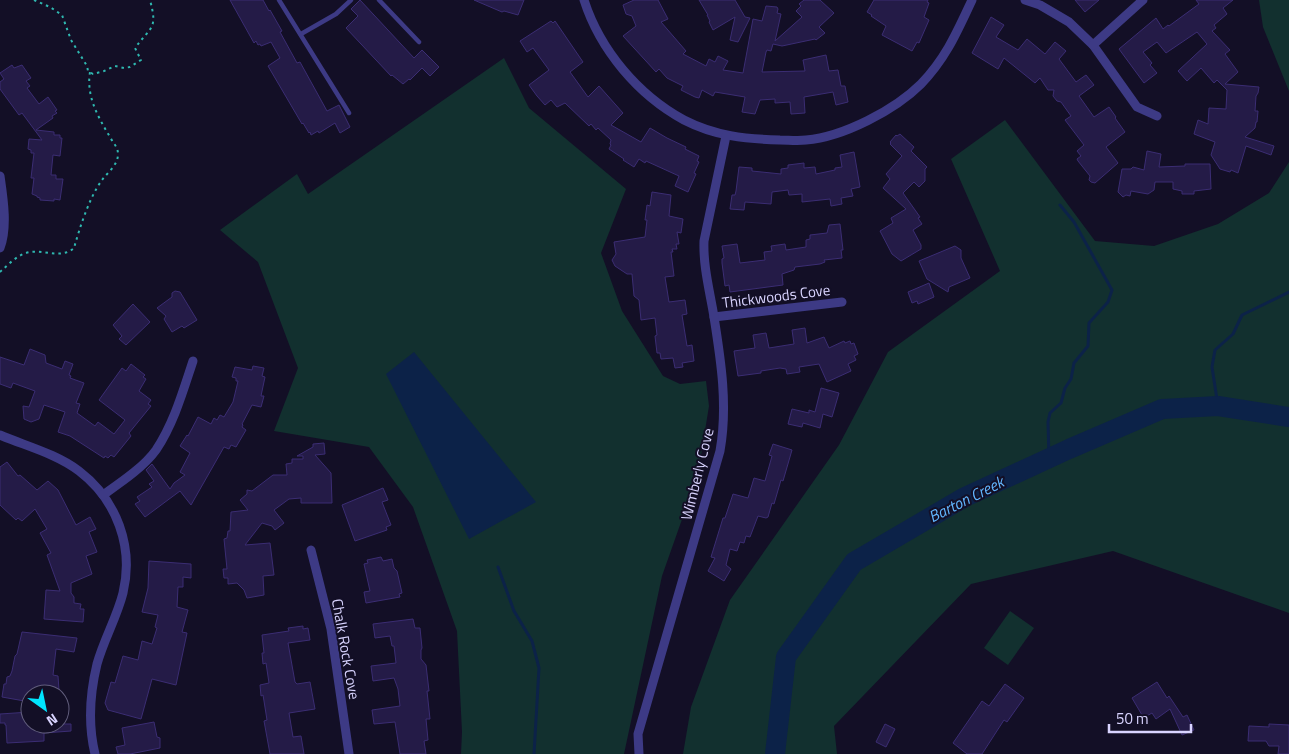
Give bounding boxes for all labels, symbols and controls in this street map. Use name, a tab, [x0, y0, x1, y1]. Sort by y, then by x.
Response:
street label: Thickwoods Cove	[721, 278, 831, 314]
street label: Wimberly Cove	[674, 426, 720, 522]
water label: Barton Creek	[924, 469, 1009, 528]
street label: Chalk Rock Cove	[326, 597, 366, 701]
north arrow	[20, 684, 70, 734]
scale bar	[1109, 702, 1192, 734]
text: 50 m	[1116, 707, 1149, 730]
text: N	[43, 709, 62, 732]

